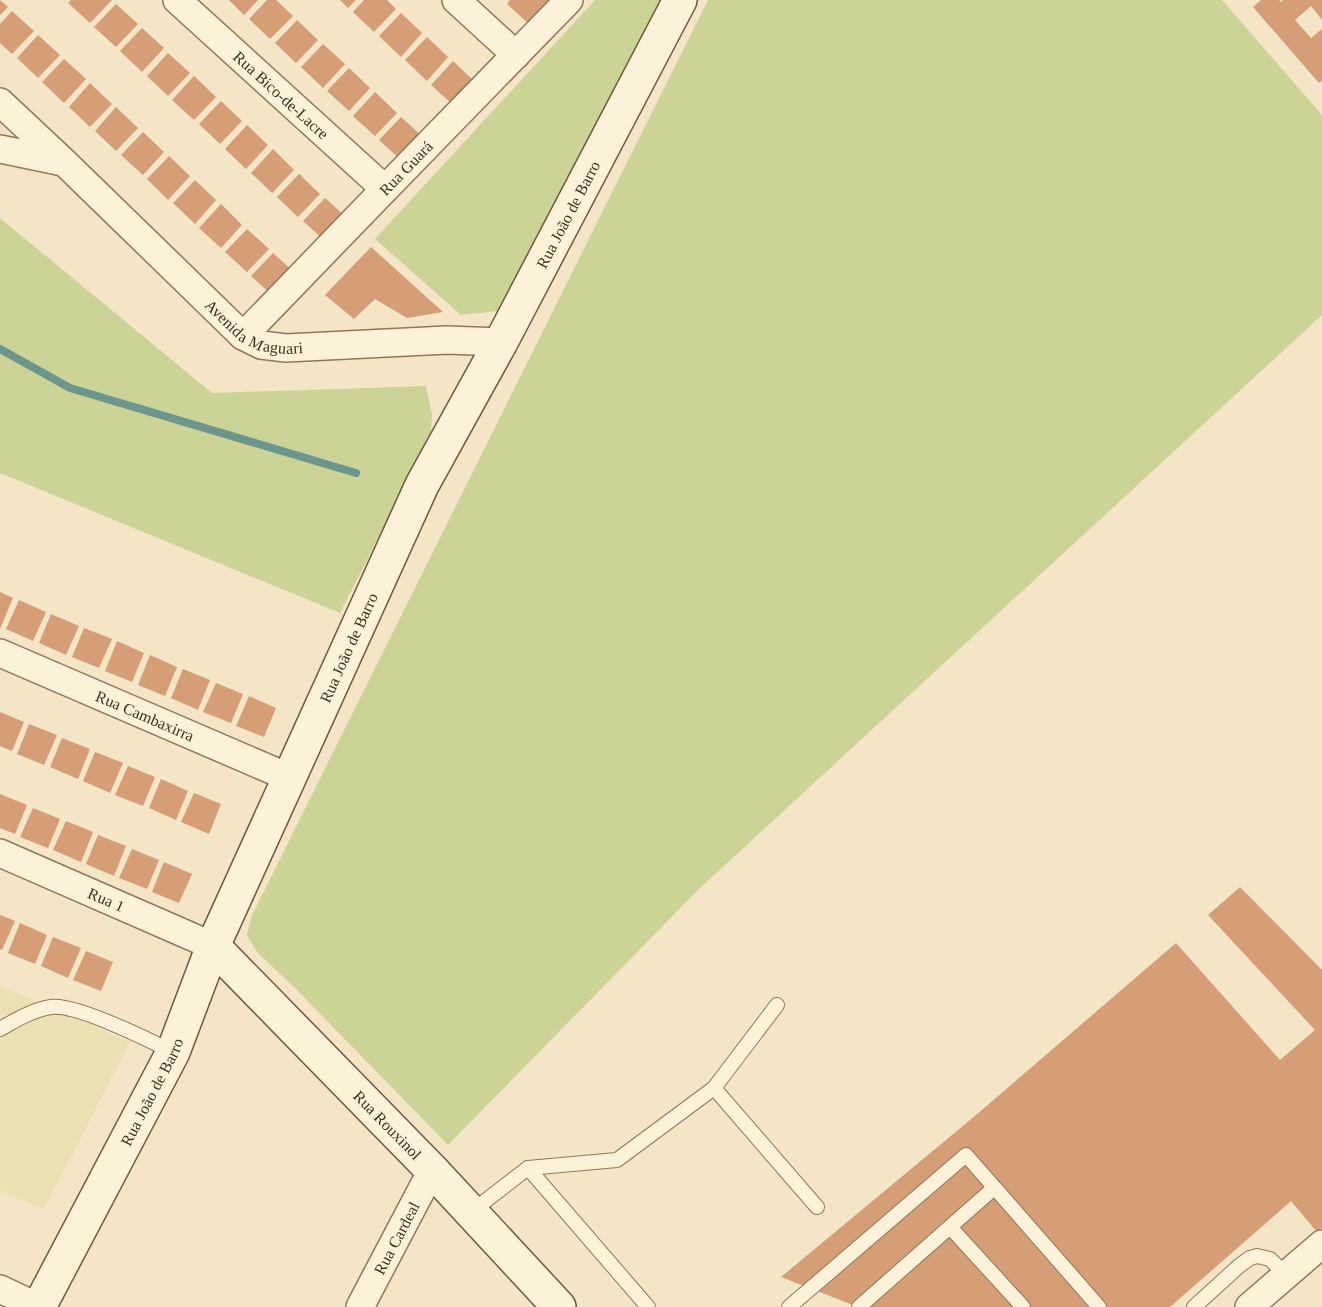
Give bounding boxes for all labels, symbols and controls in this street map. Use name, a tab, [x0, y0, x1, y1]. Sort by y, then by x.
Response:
street label: Rua Bico-de-Lacre	[230, 48, 332, 143]
street label: Rua Guará	[376, 138, 436, 199]
street label: Rua João de Barro	[533, 158, 603, 271]
street label: Avenida Maguari	[202, 296, 304, 357]
street label: Rua João de Barro	[316, 590, 381, 705]
street label: Rua Cambaxirra	[93, 687, 197, 745]
street label: Rua 1	[85, 885, 127, 915]
street label: Rua João de Barro	[117, 1036, 186, 1149]
street label: Rua Rouxinol	[350, 1087, 425, 1163]
street label: Rua Cardeal	[371, 1199, 423, 1277]

